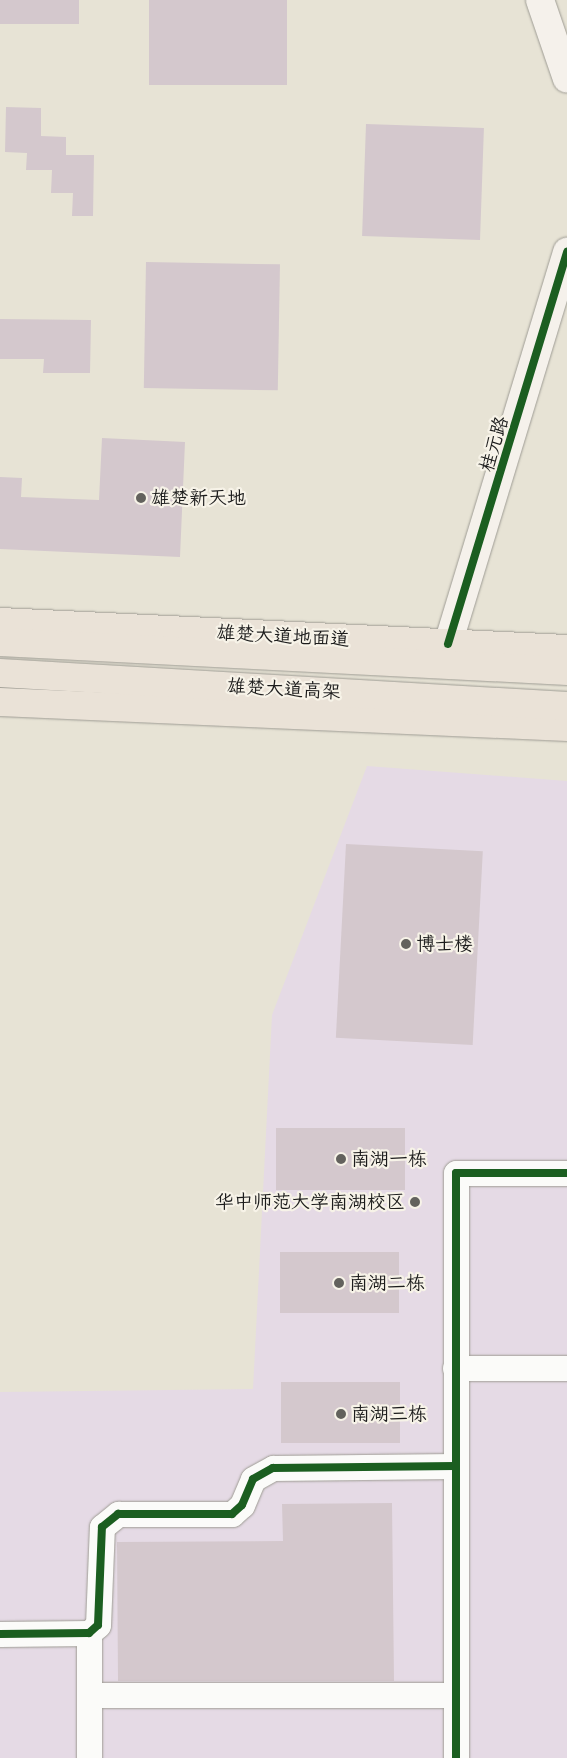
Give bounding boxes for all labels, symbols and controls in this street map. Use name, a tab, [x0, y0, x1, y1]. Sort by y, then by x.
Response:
street label: 桂元路	[475, 413, 513, 475]
place label: 雄楚新天地	[151, 487, 246, 509]
marker: 雄楚新天地	[135, 492, 147, 504]
street label: 雄楚大道地面道	[216, 621, 350, 651]
street label: 雄楚大道高架	[226, 675, 342, 703]
place label: 博士楼	[416, 933, 473, 955]
marker: 博士楼	[400, 938, 412, 950]
place label: 南湖一栋	[351, 1148, 427, 1170]
marker: 南湖一栋	[335, 1153, 347, 1165]
place label: 华中师范大学南湖校区	[215, 1191, 405, 1213]
marker: 华中师范大学南湖校区	[409, 1196, 421, 1208]
place label: 南湖二栋	[349, 1272, 425, 1294]
marker: 南湖二栋	[333, 1277, 345, 1289]
place label: 南湖三栋	[351, 1403, 427, 1425]
marker: 南湖三栋	[335, 1408, 347, 1420]

